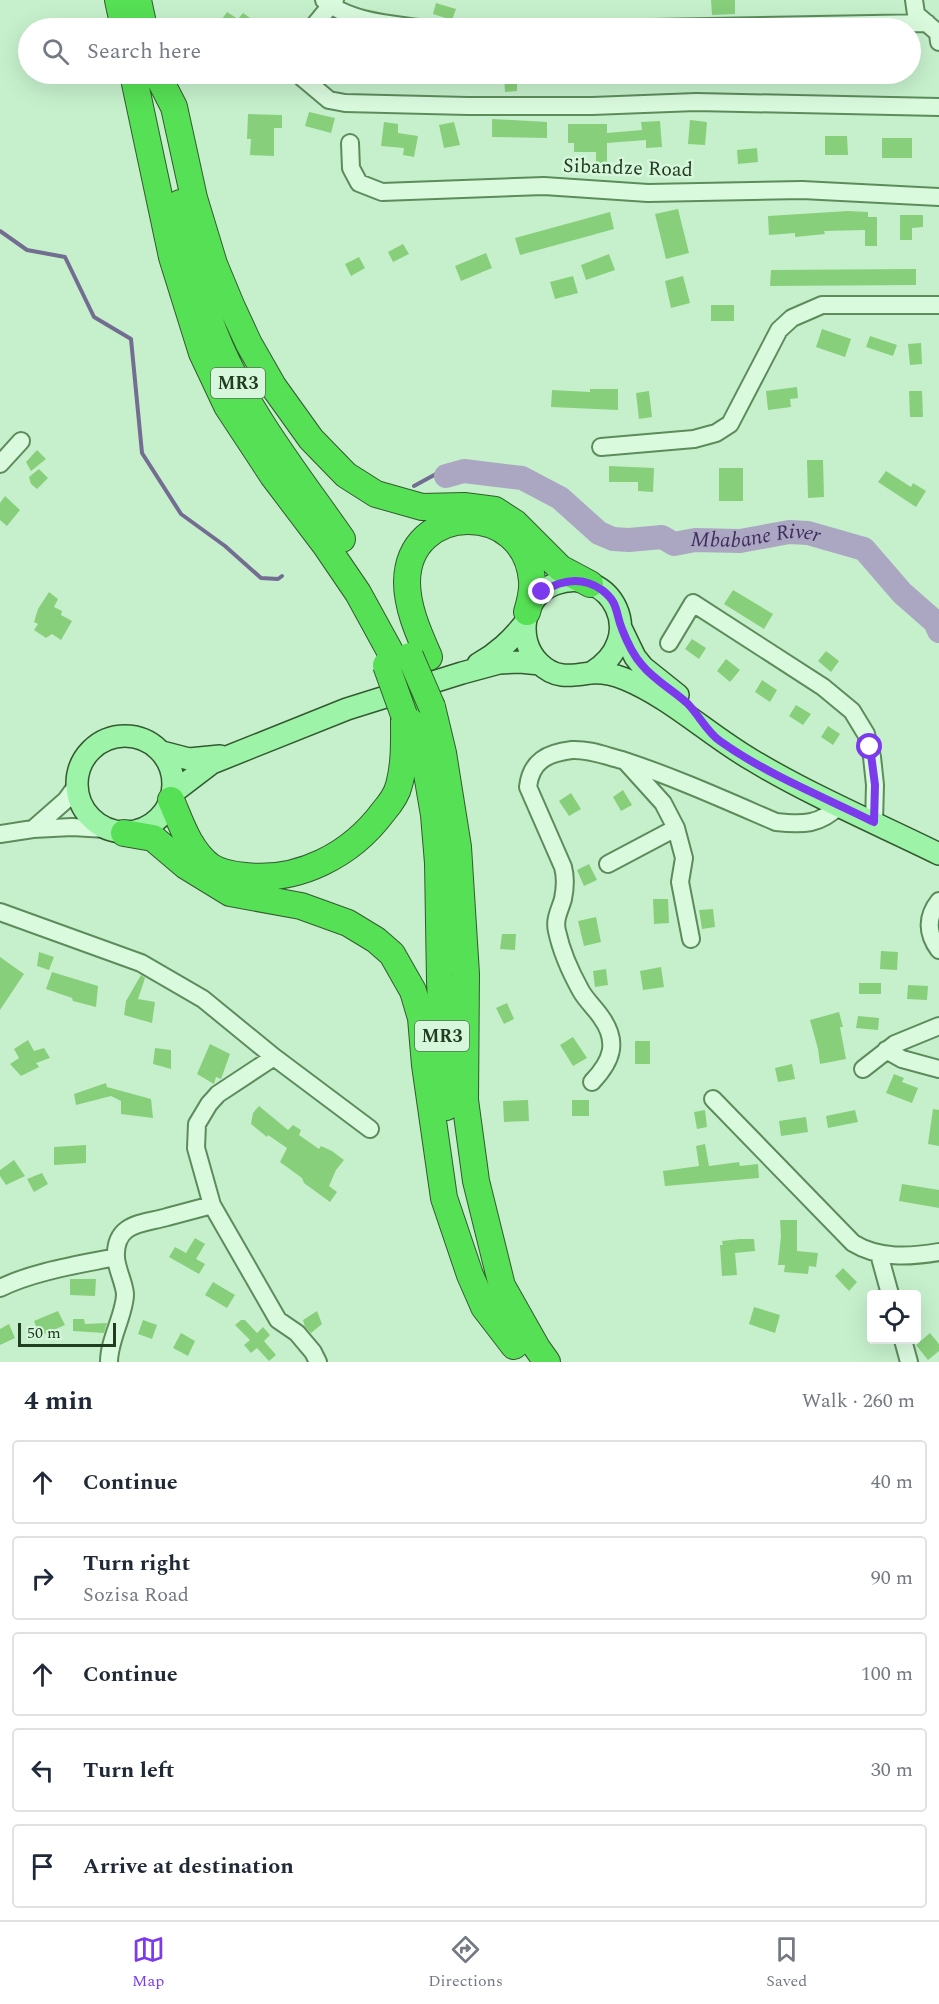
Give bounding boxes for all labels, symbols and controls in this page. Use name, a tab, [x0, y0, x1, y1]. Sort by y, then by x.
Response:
search box	[18, 18, 921, 84]
icon: search	[39, 35, 72, 68]
text: Search here	[87, 35, 201, 68]
street label: Sibandze Road	[563, 151, 693, 185]
road number: MR3	[211, 368, 265, 398]
water label: Mbabane River	[690, 516, 825, 557]
route end	[528, 578, 554, 604]
route start	[856, 733, 882, 759]
road number: MR3	[415, 1021, 469, 1051]
map controls	[867, 1290, 921, 1344]
button: locate	[867, 1290, 921, 1344]
scale bar	[18, 1320, 116, 1348]
text: 50 m	[27, 1321, 61, 1345]
text: 4 min	[24, 1381, 93, 1421]
text: Walk · 260 m	[802, 1386, 915, 1416]
icon: ahead	[26, 1466, 59, 1499]
text: Continue	[83, 1466, 178, 1499]
text: 40 m	[871, 1467, 913, 1497]
text: Turn right	[83, 1547, 190, 1580]
icon: right	[26, 1562, 59, 1595]
text: 90 m	[871, 1563, 913, 1593]
text: Sozisa Road	[83, 1580, 189, 1610]
icon: ahead	[26, 1658, 59, 1691]
text: Continue	[83, 1658, 178, 1691]
text: 100 m	[861, 1659, 913, 1689]
icon: left	[26, 1754, 59, 1787]
text: Turn left	[83, 1754, 175, 1787]
text: 30 m	[871, 1755, 913, 1785]
icon: arrive	[26, 1850, 59, 1883]
text: Arrive at destination	[83, 1850, 294, 1883]
tab: Map	[132, 1933, 165, 1993]
tab: Directions	[428, 1933, 503, 1993]
tab: Saved	[766, 1933, 807, 1993]

